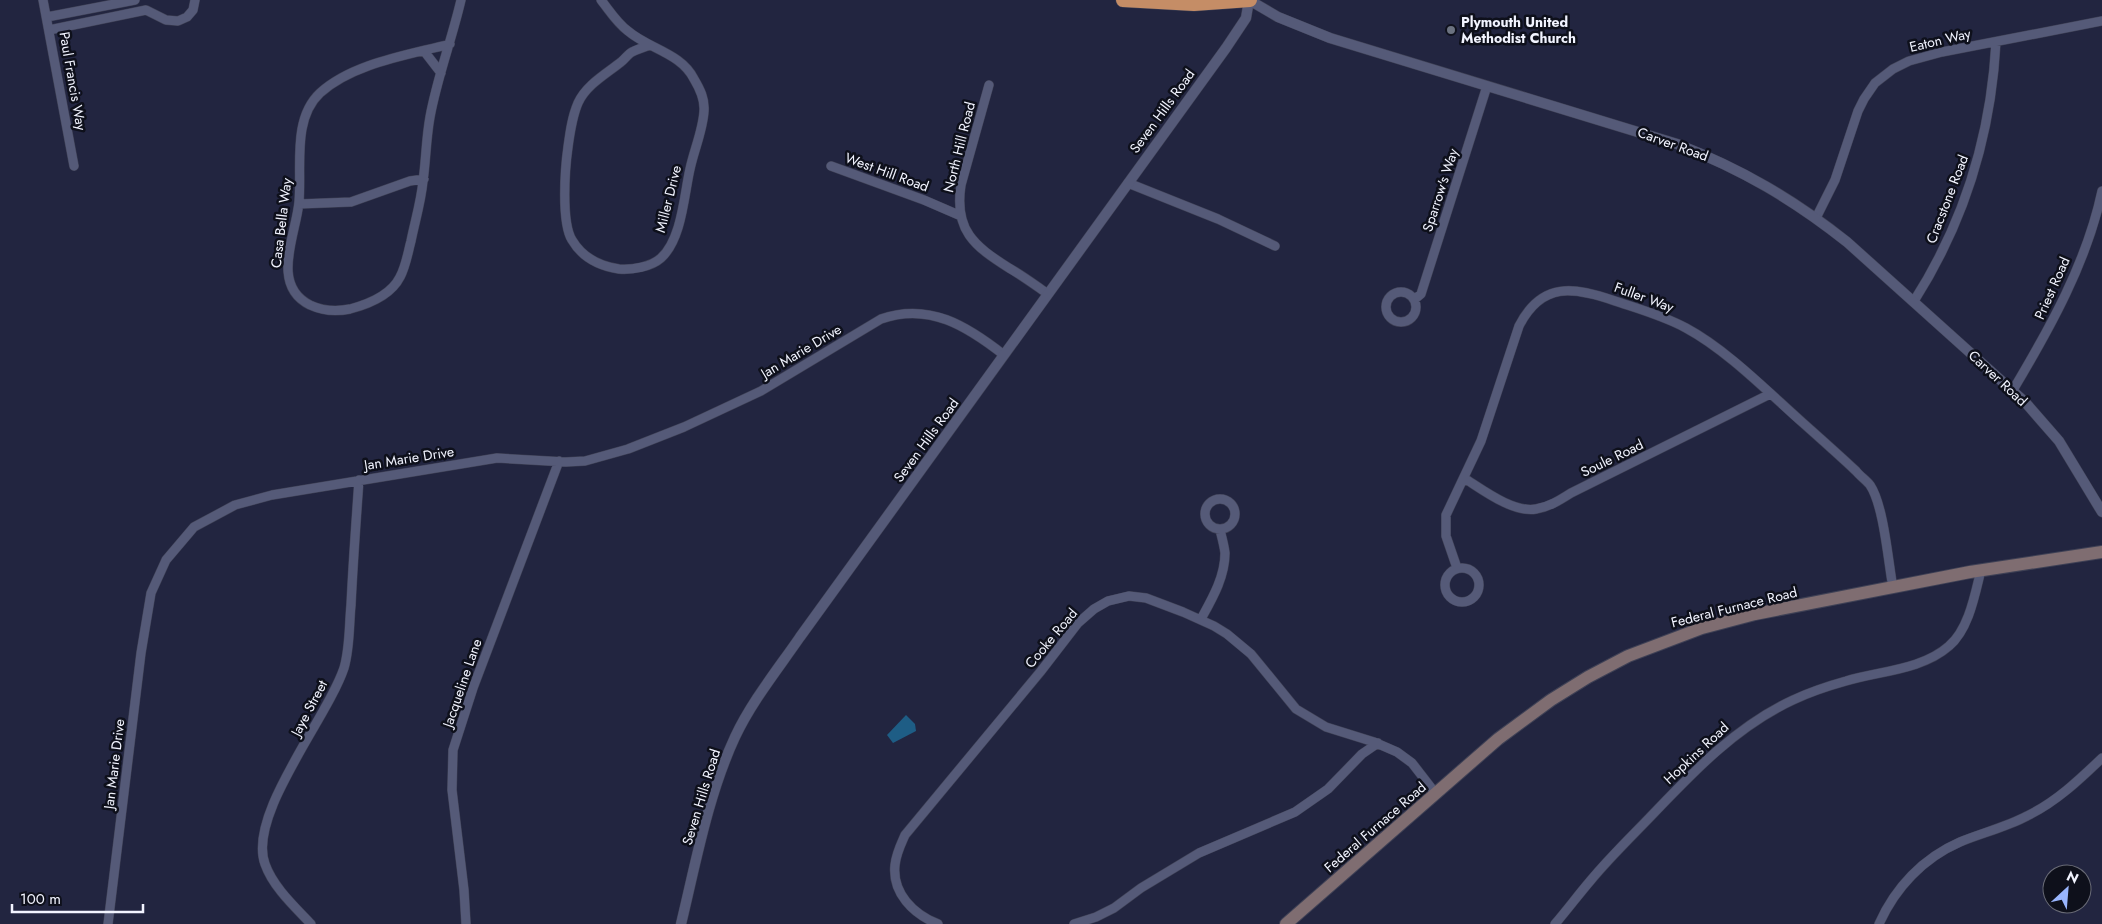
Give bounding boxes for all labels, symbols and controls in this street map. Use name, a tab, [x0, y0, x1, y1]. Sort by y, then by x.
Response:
place label: Plymouth United Methodist Church	[1461, 12, 1576, 48]
street label: Eaton Way	[1907, 23, 1973, 57]
marker: Plymouth United Methodist Church	[1445, 24, 1457, 36]
street label: Paul Francis Way	[54, 30, 92, 133]
street label: Seven Hills Road	[1125, 65, 1199, 157]
street label: North Hill Road	[938, 100, 980, 194]
street label: Carver Road	[1635, 122, 1711, 166]
street label: Sparrow's Way	[1417, 145, 1463, 234]
street label: West Hill Road	[842, 148, 932, 196]
street label: Cracstone Road	[1921, 152, 1973, 246]
street label: Miller Drive	[650, 163, 686, 235]
street label: Casa Bella Way	[266, 176, 297, 269]
street label: Priest Road	[2029, 254, 2075, 322]
street label: Fuller Way	[1611, 277, 1677, 317]
street label: Jan Marie Drive	[755, 319, 845, 384]
street label: Carver Road	[1964, 345, 2032, 411]
street label: Seven Hills Road	[889, 394, 963, 486]
street label: Soule Road	[1577, 434, 1647, 482]
street label: Jan Marie Drive	[361, 441, 455, 475]
street label: Federal Furnace Road	[1669, 582, 1799, 632]
street label: Cooke Road	[1020, 604, 1082, 672]
street label: Jacqueline Lane	[437, 636, 487, 732]
street label: Jaye Street	[285, 676, 332, 741]
street label: Hopkins Road	[1659, 717, 1733, 789]
street label: Jan Marie Drive	[98, 718, 129, 812]
street label: Seven Hills Road	[677, 746, 725, 848]
street label: Federal Furnace Road	[1320, 777, 1430, 877]
north arrow	[2042, 864, 2092, 914]
text: N	[2063, 866, 2082, 889]
scale bar	[12, 882, 144, 914]
text: 100 m	[20, 888, 61, 910]

